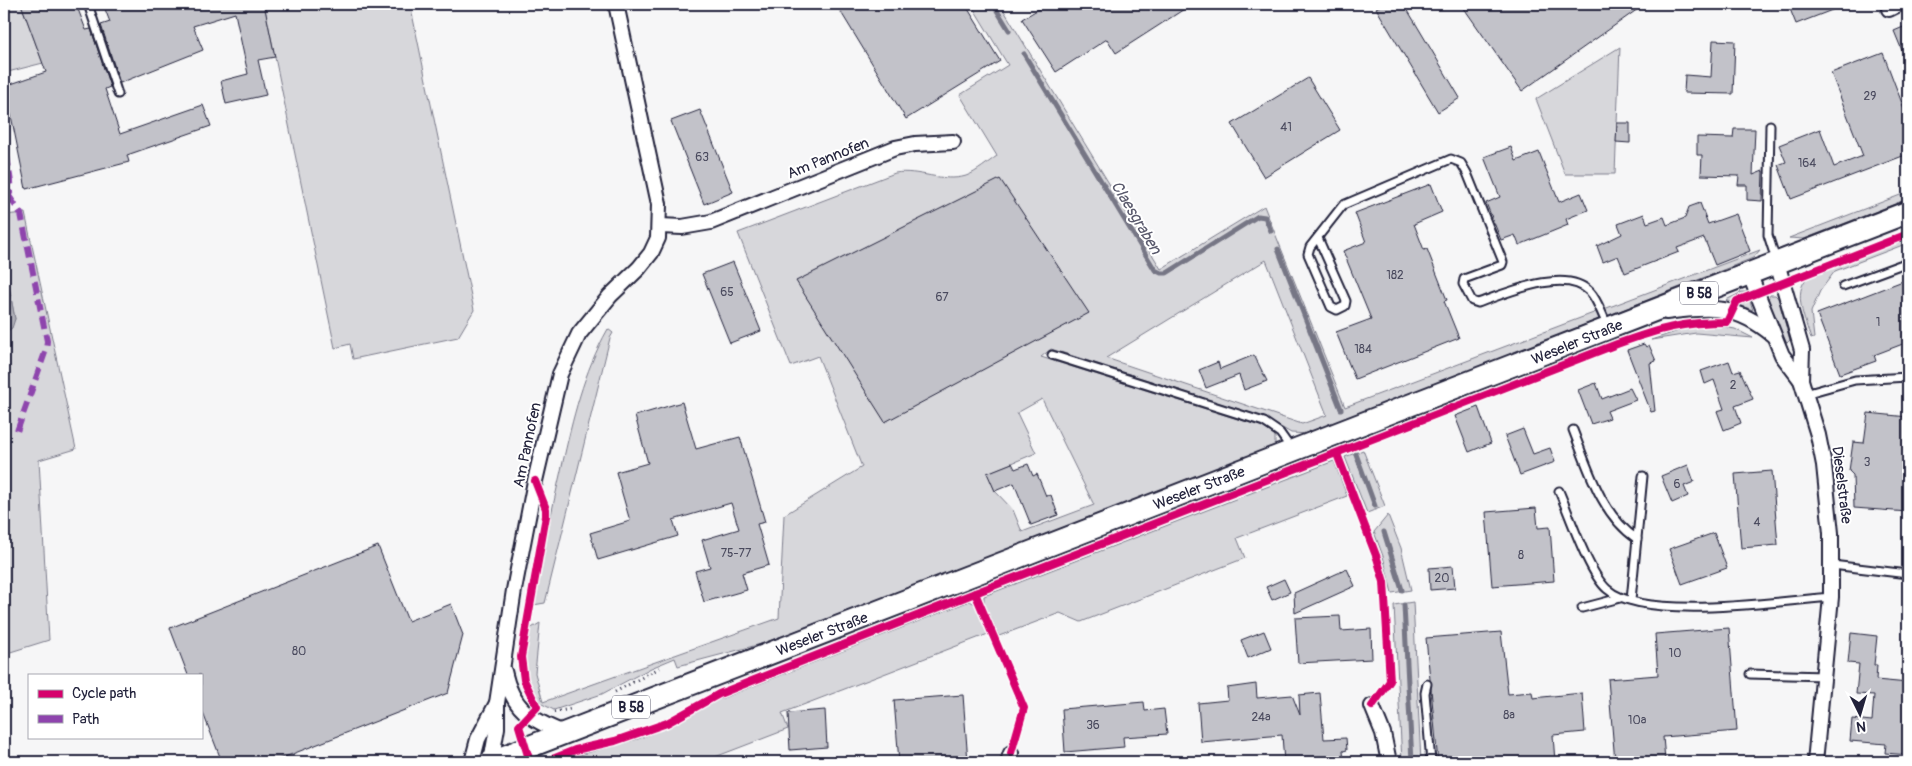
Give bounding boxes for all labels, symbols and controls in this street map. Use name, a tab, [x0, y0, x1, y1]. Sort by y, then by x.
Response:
house number: 29	[1864, 89, 1876, 104]
house number: 41	[1280, 120, 1292, 135]
street label: Am Pannofen	[785, 133, 872, 183]
house number: 63	[695, 150, 709, 165]
house number: 164	[1798, 156, 1816, 171]
water label: Claesgraben	[1106, 177, 1166, 259]
house number: 182	[1386, 268, 1404, 283]
road number: B 58	[1680, 282, 1718, 304]
house number: 65	[720, 285, 734, 300]
house number: 67	[935, 290, 949, 305]
street label: Weseler Straße	[1529, 315, 1626, 369]
house number: 1	[1876, 315, 1880, 330]
house number: 184	[1354, 342, 1372, 357]
house number: 2	[1730, 378, 1737, 393]
street label: Am Pannofen	[509, 401, 546, 489]
street label: Dieselstraße	[1827, 445, 1856, 525]
house number: 3	[1864, 455, 1871, 470]
street label: Weseler Straße	[1151, 462, 1248, 515]
house number: 6	[1674, 477, 1681, 492]
house number: 4	[1754, 515, 1761, 530]
house number: 75-77	[721, 546, 752, 561]
house number: 8	[1518, 548, 1524, 563]
house number: 20	[1435, 571, 1449, 586]
street label: Weseler Straße	[774, 608, 871, 661]
house number: 80	[292, 644, 306, 659]
house number: 10	[1669, 646, 1681, 661]
legend	[28, 674, 202, 738]
text: Cycle path	[72, 684, 136, 703]
north arrow	[1834, 688, 1884, 738]
road number: B 58	[612, 696, 650, 719]
house number: 8a	[1503, 708, 1515, 723]
text: Path	[72, 710, 99, 729]
house number: 24a	[1251, 710, 1271, 725]
house number: 10a	[1628, 713, 1647, 728]
house number: 36	[1086, 718, 1100, 733]
text: N	[1856, 718, 1867, 735]

